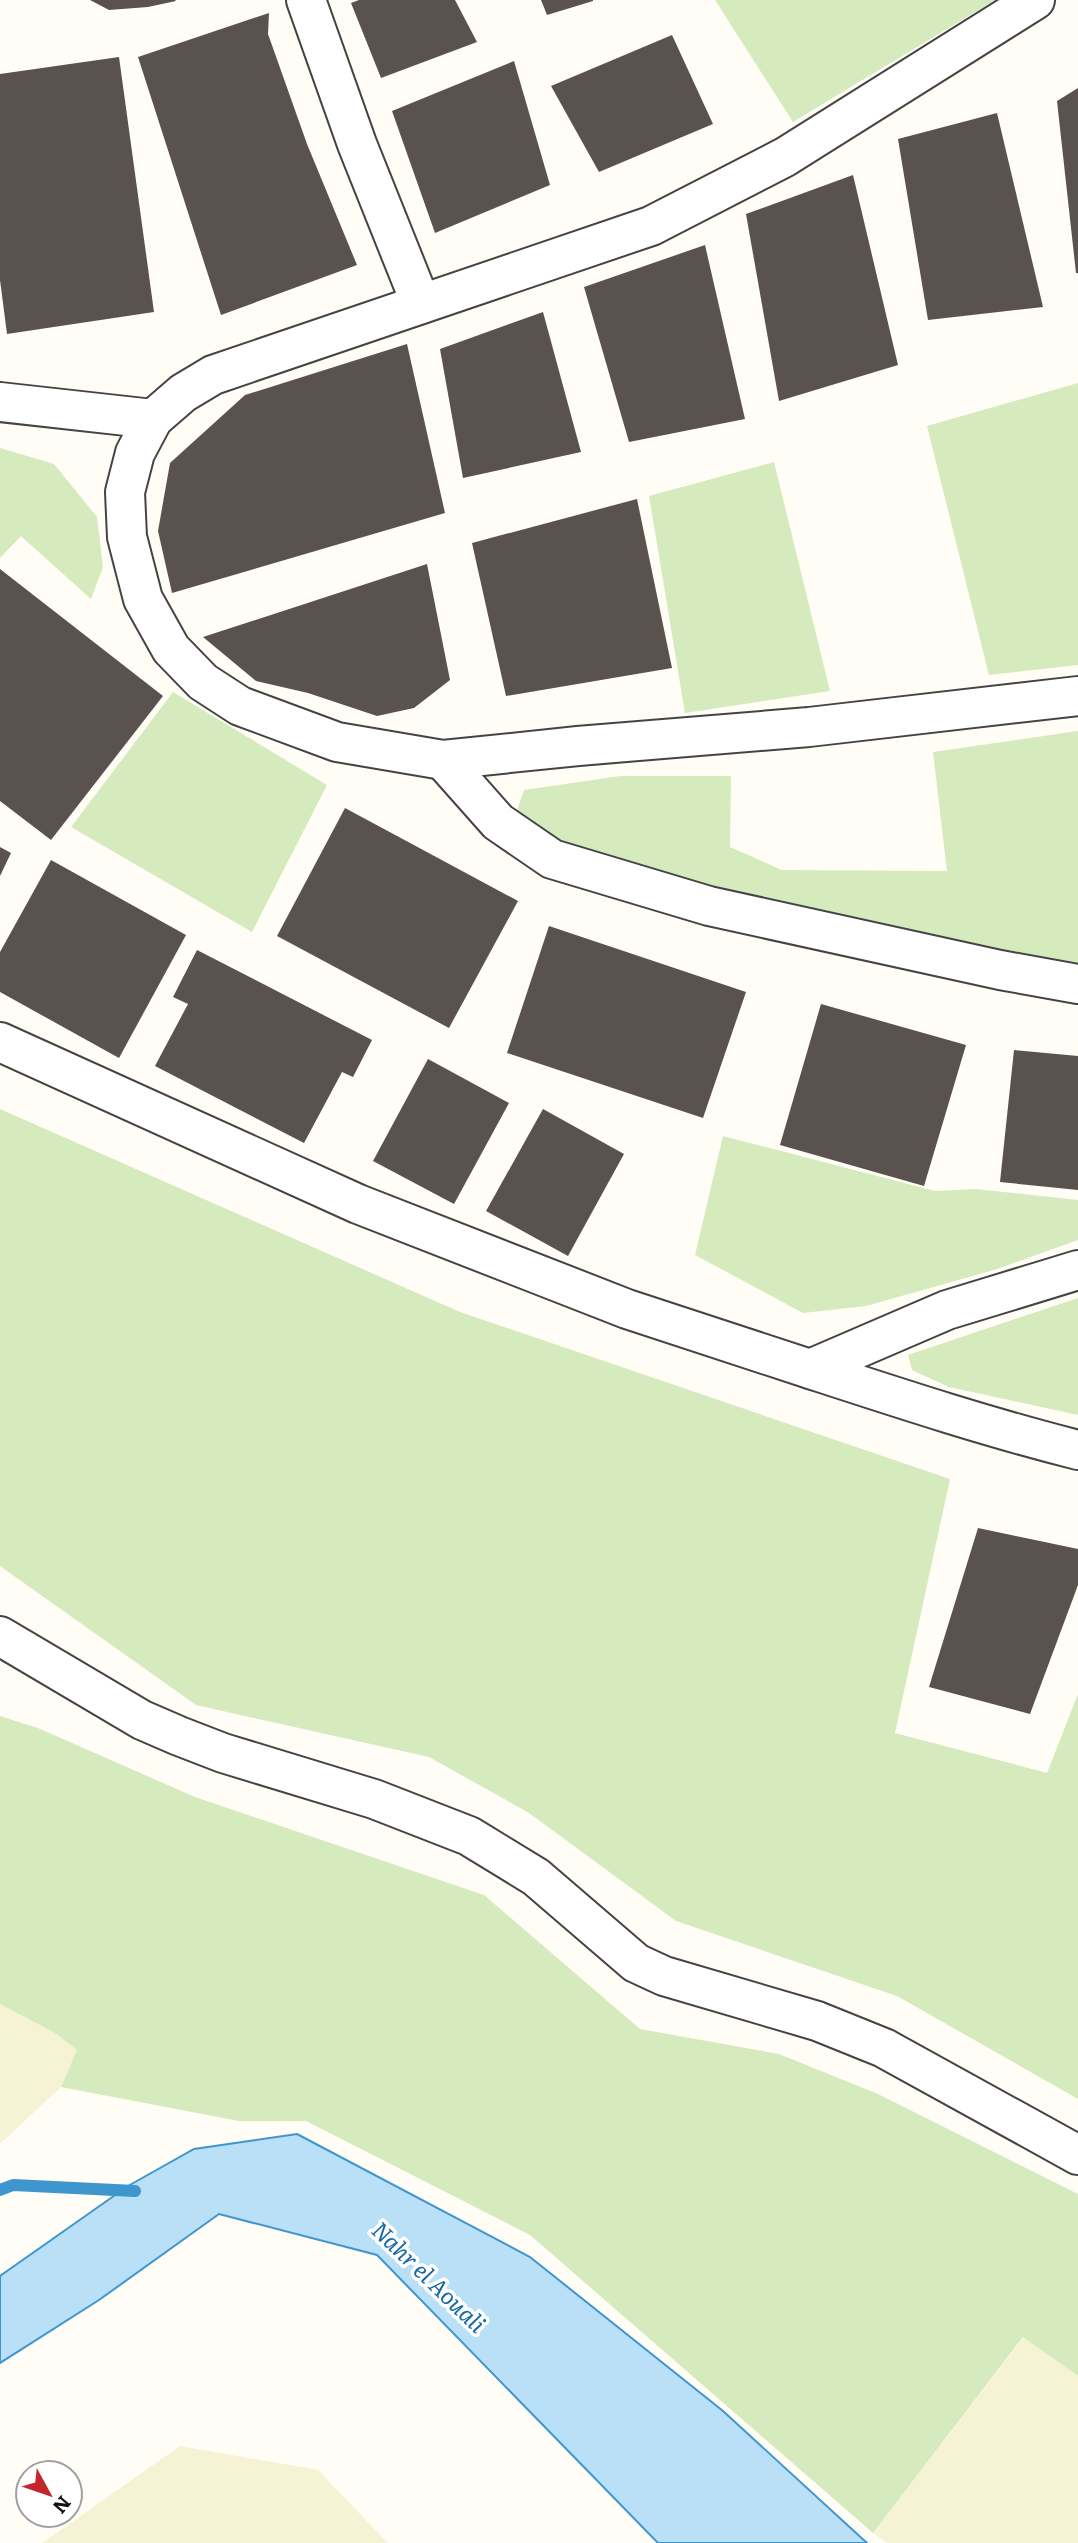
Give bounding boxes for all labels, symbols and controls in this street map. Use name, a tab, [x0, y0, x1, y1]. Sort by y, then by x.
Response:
water label: Nahr el Aouali	[365, 2213, 495, 2340]
north arrow	[14, 2459, 84, 2529]
text: N	[47, 2490, 79, 2521]

